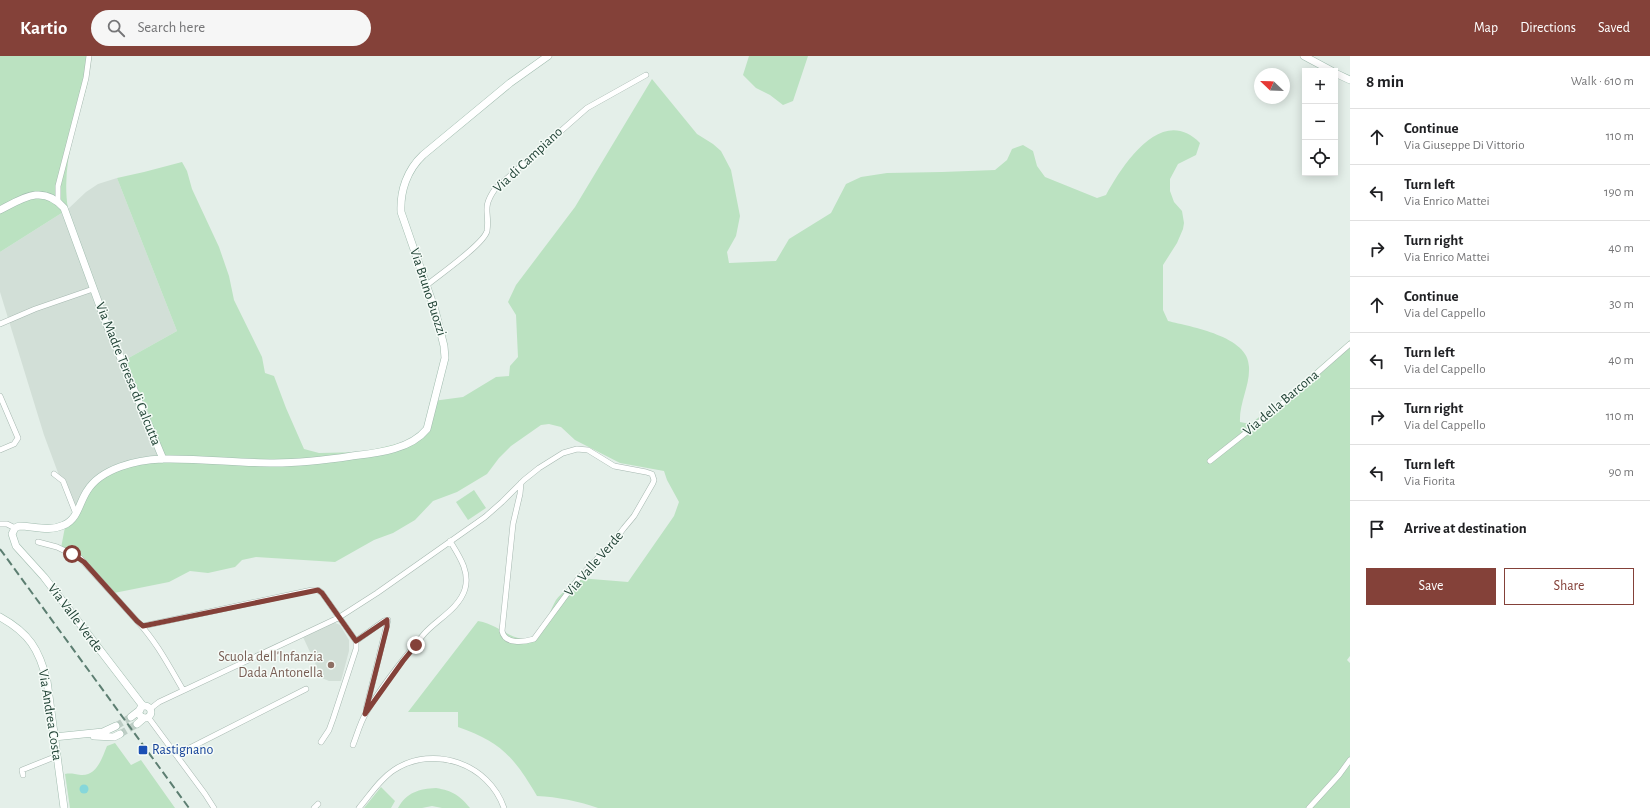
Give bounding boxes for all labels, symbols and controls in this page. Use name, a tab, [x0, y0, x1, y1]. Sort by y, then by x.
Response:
search box	[91, 10, 371, 46]
icon: search	[105, 17, 127, 39]
text: Kartio	[20, 19, 67, 38]
text: Search here	[137, 20, 205, 35]
text: Map	[1474, 21, 1498, 35]
text: Directions	[1520, 21, 1576, 35]
text: Saved	[1598, 21, 1630, 35]
north arrow	[1254, 68, 1290, 104]
map controls	[1302, 68, 1338, 176]
button: +	[1302, 68, 1338, 104]
text: 8 min	[1366, 73, 1404, 90]
text: Walk · 610 m	[1571, 75, 1634, 88]
button: −	[1302, 104, 1338, 140]
text: Continue	[1404, 121, 1459, 136]
street label: Via di Campiano	[491, 125, 565, 195]
icon: ahead	[1366, 126, 1388, 148]
text: 110 m	[1606, 130, 1634, 143]
text: Via Giuseppe Di Vittorio	[1404, 139, 1525, 152]
button: locate	[1302, 140, 1338, 176]
text: Turn left	[1404, 177, 1455, 192]
icon: left	[1366, 182, 1388, 204]
text: 190 m	[1604, 186, 1634, 199]
text: Via Enrico Mattei	[1404, 195, 1490, 208]
text: Turn right	[1404, 233, 1463, 248]
icon: right	[1366, 238, 1388, 260]
text: 40 m	[1608, 242, 1634, 255]
street label: Via Bruno Buozzi	[407, 246, 449, 338]
text: Via Enrico Mattei	[1404, 251, 1490, 264]
text: Continue	[1404, 289, 1459, 304]
icon: ahead	[1366, 294, 1388, 316]
text: 30 m	[1609, 298, 1634, 311]
street label: Via Madre Teresa di Calcutta	[93, 300, 163, 448]
text: Via del Cappello	[1404, 307, 1486, 320]
text: Turn left	[1404, 345, 1455, 360]
icon: left	[1366, 350, 1388, 372]
text: 40 m	[1608, 354, 1634, 367]
text: Via del Cappello	[1404, 363, 1486, 376]
street label: Via della Barcona	[1241, 367, 1322, 438]
text: Turn right	[1404, 401, 1463, 416]
icon: right	[1366, 406, 1388, 428]
text: 110 m	[1606, 410, 1634, 423]
text: Via del Cappello	[1404, 419, 1486, 432]
text: Turn left	[1404, 457, 1455, 472]
icon: left	[1366, 462, 1388, 484]
text: 90 m	[1608, 466, 1634, 479]
text: Via Fiorita	[1404, 475, 1455, 488]
icon: arrive	[1366, 518, 1388, 540]
text: Arrive at destination	[1404, 521, 1527, 536]
street label: Via Valle Verde	[562, 529, 626, 599]
route start	[63, 545, 81, 563]
button: Save	[1366, 568, 1496, 605]
button: Share	[1504, 568, 1634, 605]
street label: Via Valle Verde	[45, 581, 105, 655]
route end	[407, 636, 425, 654]
place label: Scuola dell'Infanzia Dada Antonella	[218, 650, 324, 680]
marker: Scuola dell'Infanzia Dada Antonella	[326, 660, 336, 670]
street label: Via Andrea Costa	[36, 668, 64, 762]
place label: Rastignano	[152, 743, 214, 757]
marker: Rastignano	[137, 744, 149, 756]

